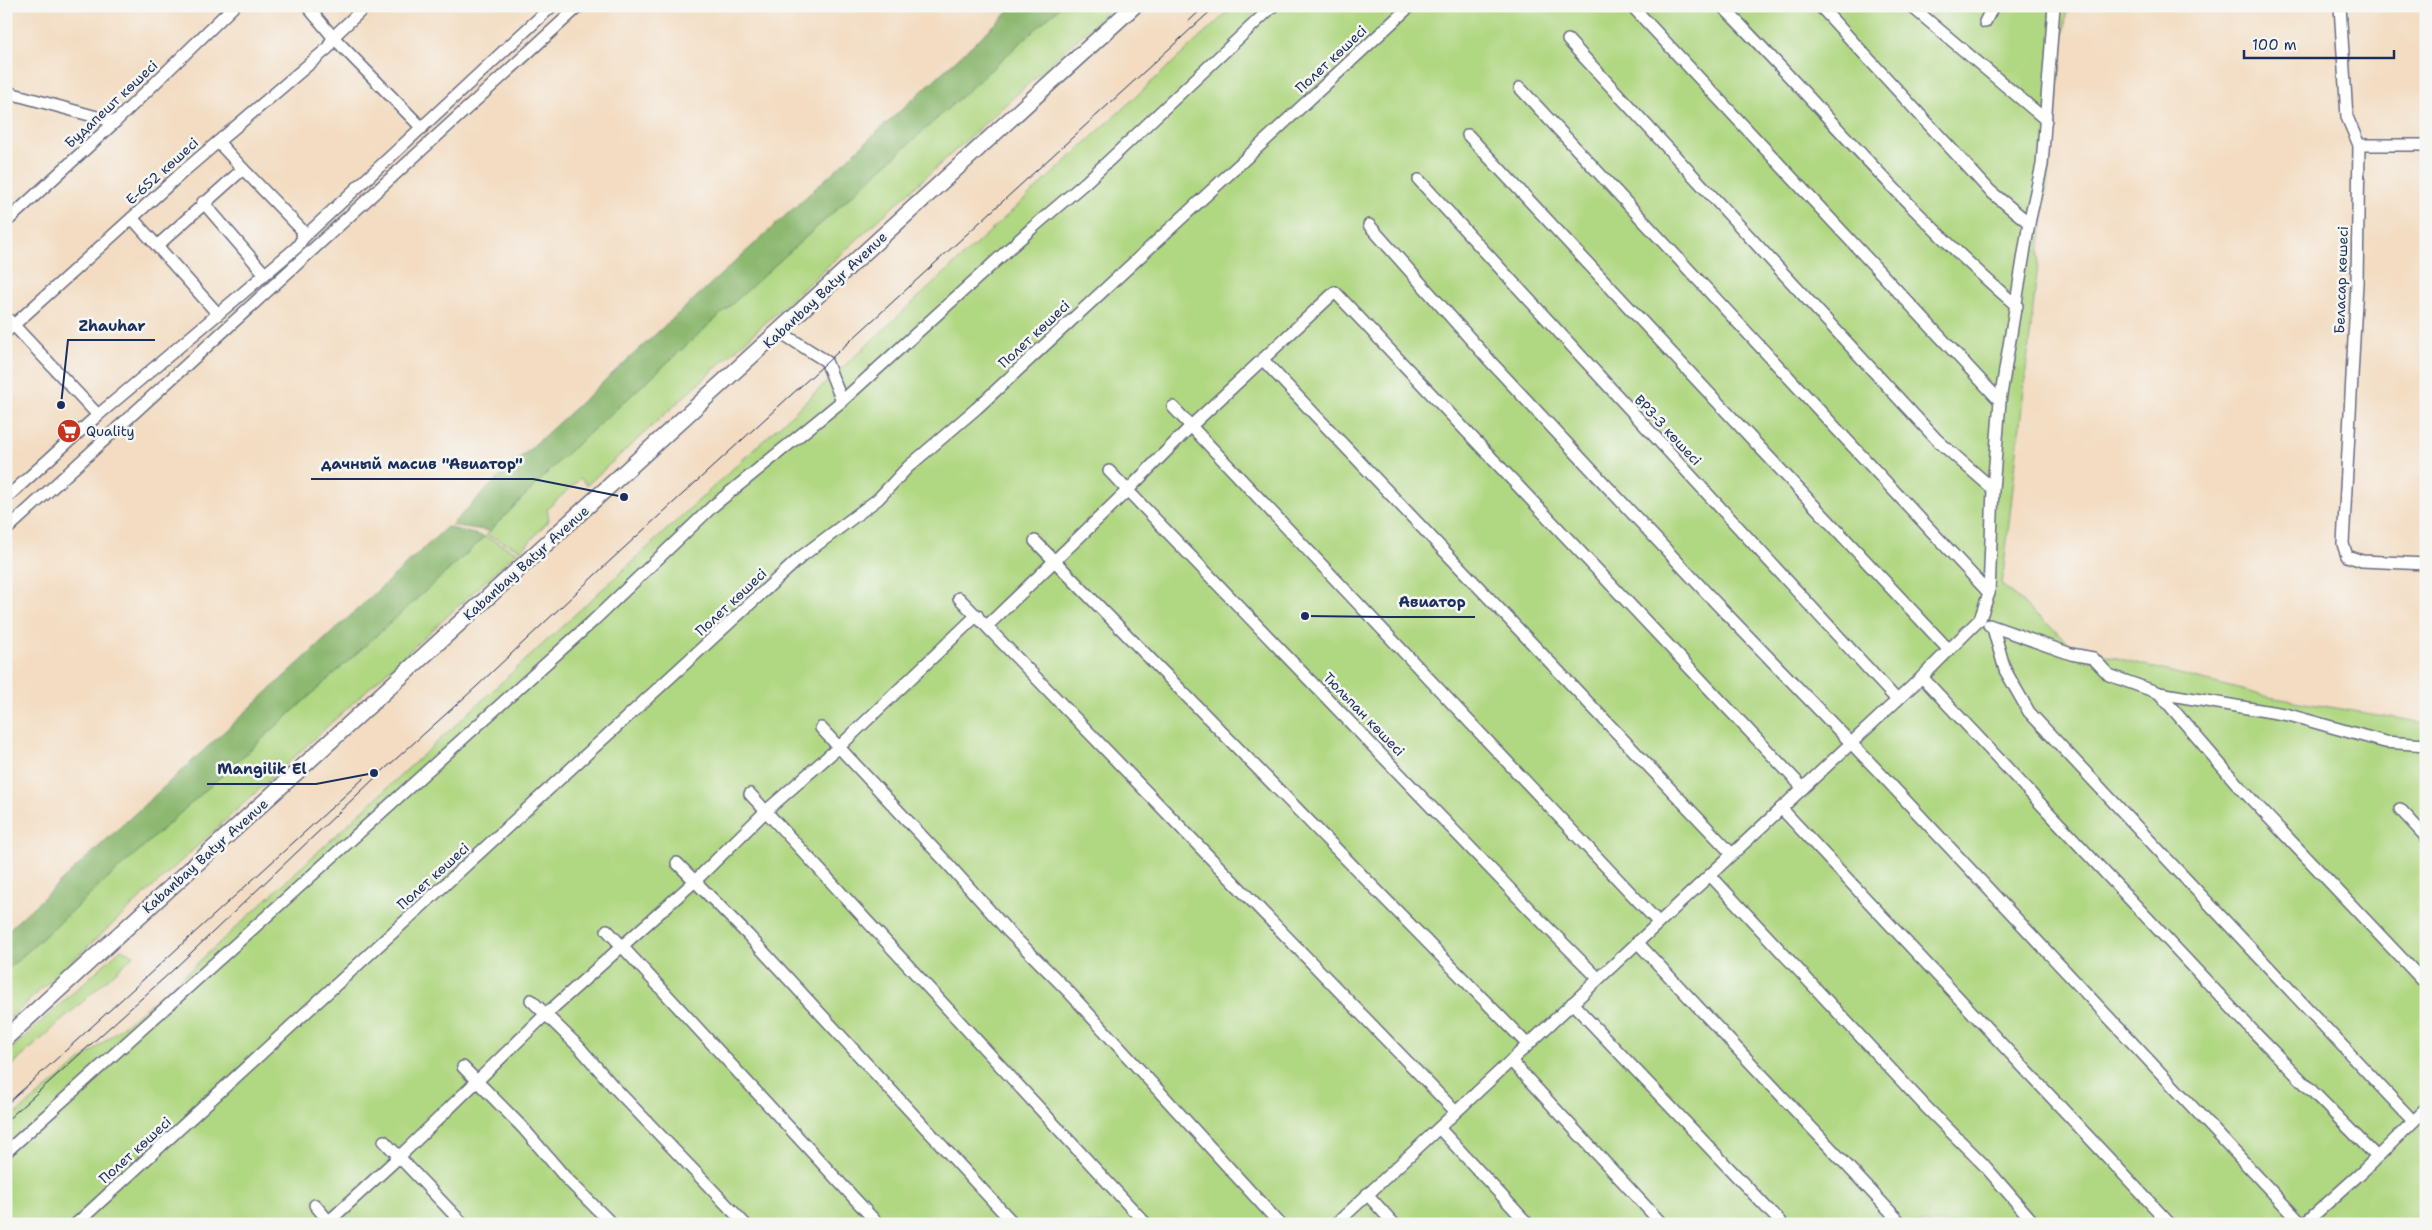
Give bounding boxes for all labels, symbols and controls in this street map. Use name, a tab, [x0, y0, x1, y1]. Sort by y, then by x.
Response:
street label: Полет көшесі	[1291, 21, 1371, 97]
scale bar	[2244, 28, 2394, 60]
text: 100 m	[2252, 35, 2297, 55]
street label: Будапешт көшесі	[61, 56, 161, 152]
street label: Е-652 көшесі	[122, 134, 202, 208]
street label: Беласар көшесі	[2330, 226, 2352, 334]
street label: Kabanbay Batyr Avenue	[759, 228, 891, 352]
street label: Полет көшесі	[994, 296, 1074, 372]
callout: Zhauhar	[68, 310, 155, 340]
text: Zhauhar	[79, 316, 145, 336]
street label: ВРЗ-3 көшесі	[1631, 391, 1705, 469]
supermarket icon: Quality	[56, 418, 82, 444]
place label: Quality	[86, 422, 135, 440]
callout: дачный масив "Авиатор"	[311, 449, 533, 479]
text: дачный масив "Авиатор"	[321, 454, 523, 474]
street label: Kabanbay Batyr Avenue	[459, 502, 593, 624]
street label: Полет көшесі	[691, 564, 771, 640]
callout: Авиатор	[1388, 587, 1475, 617]
text: Авиатор	[1398, 592, 1466, 612]
street label: Тюльпан көшесі	[1319, 668, 1409, 760]
callout: Mangilik El	[207, 754, 316, 784]
text: Mangilik El	[217, 759, 307, 779]
street label: Kabanbay Batyr Avenue	[138, 795, 272, 917]
street label: Полет көшесі	[393, 839, 473, 913]
street label: Полет көшесі	[95, 1113, 175, 1187]

